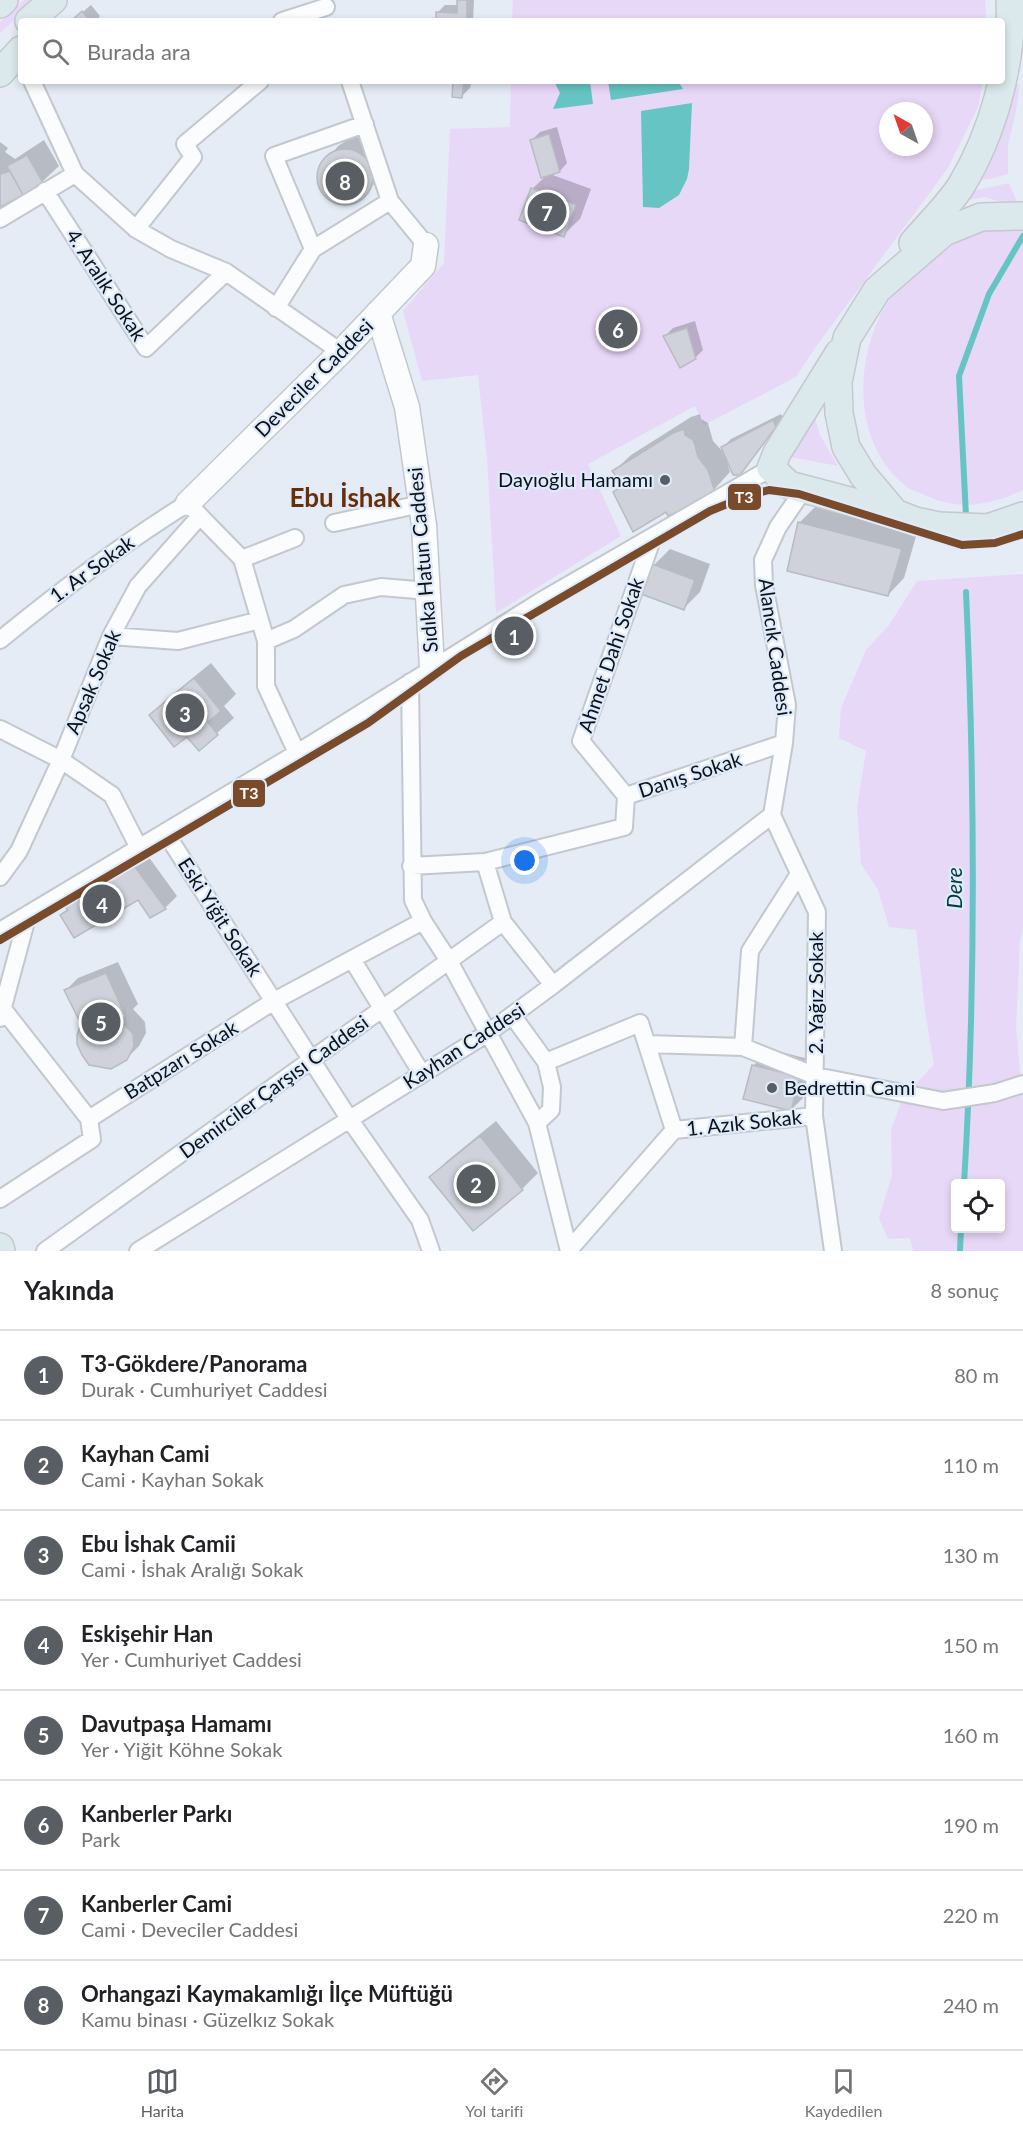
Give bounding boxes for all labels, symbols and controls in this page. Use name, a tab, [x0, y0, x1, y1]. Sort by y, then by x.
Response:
search box	[18, 18, 1005, 84]
icon: search	[39, 35, 72, 68]
text: Burada ara	[87, 38, 191, 65]
north arrow	[879, 102, 933, 156]
pin: 8	[326, 158, 364, 204]
pin: 7	[528, 190, 566, 234]
street label: 4. Aralık Sokak	[62, 224, 152, 346]
pin: 6	[598, 306, 638, 352]
street label: Deveciler Caddesi	[249, 313, 377, 441]
street label: Sıdıka Hatun Caddesi	[402, 466, 442, 654]
place label: Dayıoğlu Hamamı	[498, 467, 653, 491]
marker: Dayıoğlu Hamamı	[658, 473, 672, 487]
district label: Ebu İshak	[289, 481, 401, 513]
line badge: T3	[727, 483, 762, 511]
text: T3	[735, 487, 753, 506]
street label: 1. Ar Sokak	[44, 529, 139, 607]
street label: Ahmet Dahi Sokak	[572, 573, 648, 735]
street label: Alancık Caddesi	[754, 577, 798, 717]
pin: 1	[494, 614, 534, 658]
street label: Apsak Sokak	[59, 625, 125, 737]
pin: 3	[166, 690, 204, 736]
street label: Danış Sokak	[635, 746, 745, 802]
line badge: T3	[232, 779, 266, 808]
text: T3	[240, 783, 258, 802]
your location	[510, 846, 539, 875]
street label: Eski Yiğit Sokak	[174, 853, 269, 981]
water label: Dere	[941, 867, 966, 909]
pin: 4	[82, 882, 122, 926]
street label: 2. Yağız Sokak	[803, 931, 827, 1054]
street label: Kayhan Caddesi	[398, 997, 529, 1093]
pin: 5	[82, 1000, 120, 1044]
street label: Demirciler Çarşısı Caddesi	[174, 1010, 373, 1163]
street label: Batpzarı Sokak	[119, 1014, 242, 1104]
place label: Bedrettin Cami	[784, 1075, 915, 1099]
marker: Bedrettin Cami	[765, 1081, 779, 1095]
street label: 1. Azık Sokak	[685, 1104, 804, 1140]
pin: 2	[456, 1162, 496, 1206]
map controls	[951, 1179, 1005, 1233]
button: locate	[951, 1179, 1005, 1233]
text: Yakında	[24, 1274, 114, 1306]
text: 8 sonuç	[930, 1278, 999, 1302]
text: T3-Gökdere/Panorama	[81, 1350, 307, 1377]
text: 1	[38, 1363, 49, 1387]
text: 80 m	[954, 1363, 999, 1387]
text: Durak · Cumhuriyet Caddesi	[81, 1377, 328, 1401]
text: Kayhan Cami	[81, 1440, 210, 1467]
text: 2	[38, 1453, 49, 1477]
text: 110 m	[943, 1453, 999, 1477]
text: Cami · Kayhan Sokak	[81, 1467, 264, 1491]
text: Ebu İshak Camii	[81, 1530, 236, 1557]
text: 3	[38, 1543, 49, 1567]
text: 130 m	[943, 1543, 999, 1567]
text: Cami · İshak Aralığı Sokak	[81, 1557, 303, 1581]
text: Eskişehir Han	[81, 1620, 213, 1647]
text: 4	[38, 1633, 49, 1657]
text: 150 m	[943, 1633, 999, 1657]
text: Yer · Cumhuriyet Caddesi	[81, 1647, 302, 1671]
text: Davutpaşa Hamamı	[81, 1710, 272, 1737]
text: 5	[38, 1723, 49, 1747]
text: 160 m	[943, 1723, 999, 1747]
text: Yer · Yiğit Köhne Sokak	[81, 1737, 282, 1761]
text: Kanberler Parkı	[81, 1800, 232, 1827]
text: 6	[38, 1813, 49, 1837]
text: 190 m	[943, 1813, 999, 1837]
text: Park	[81, 1827, 120, 1851]
text: Kanberler Cami	[81, 1890, 232, 1917]
text: 7	[38, 1903, 49, 1927]
text: 220 m	[943, 1903, 999, 1927]
text: Cami · Deveciler Caddesi	[81, 1917, 298, 1941]
text: Orhangazi Kaymakamlığı İlçe Müftüğü	[81, 1980, 453, 2007]
text: 8	[38, 1993, 49, 2017]
text: 240 m	[943, 1993, 999, 2017]
text: Kamu binası · Güzelkız Sokak	[81, 2007, 334, 2031]
tab: Harita	[141, 2065, 184, 2120]
tab: Yol tarifi	[465, 2065, 523, 2120]
tab: Kaydedilen	[805, 2065, 882, 2120]

